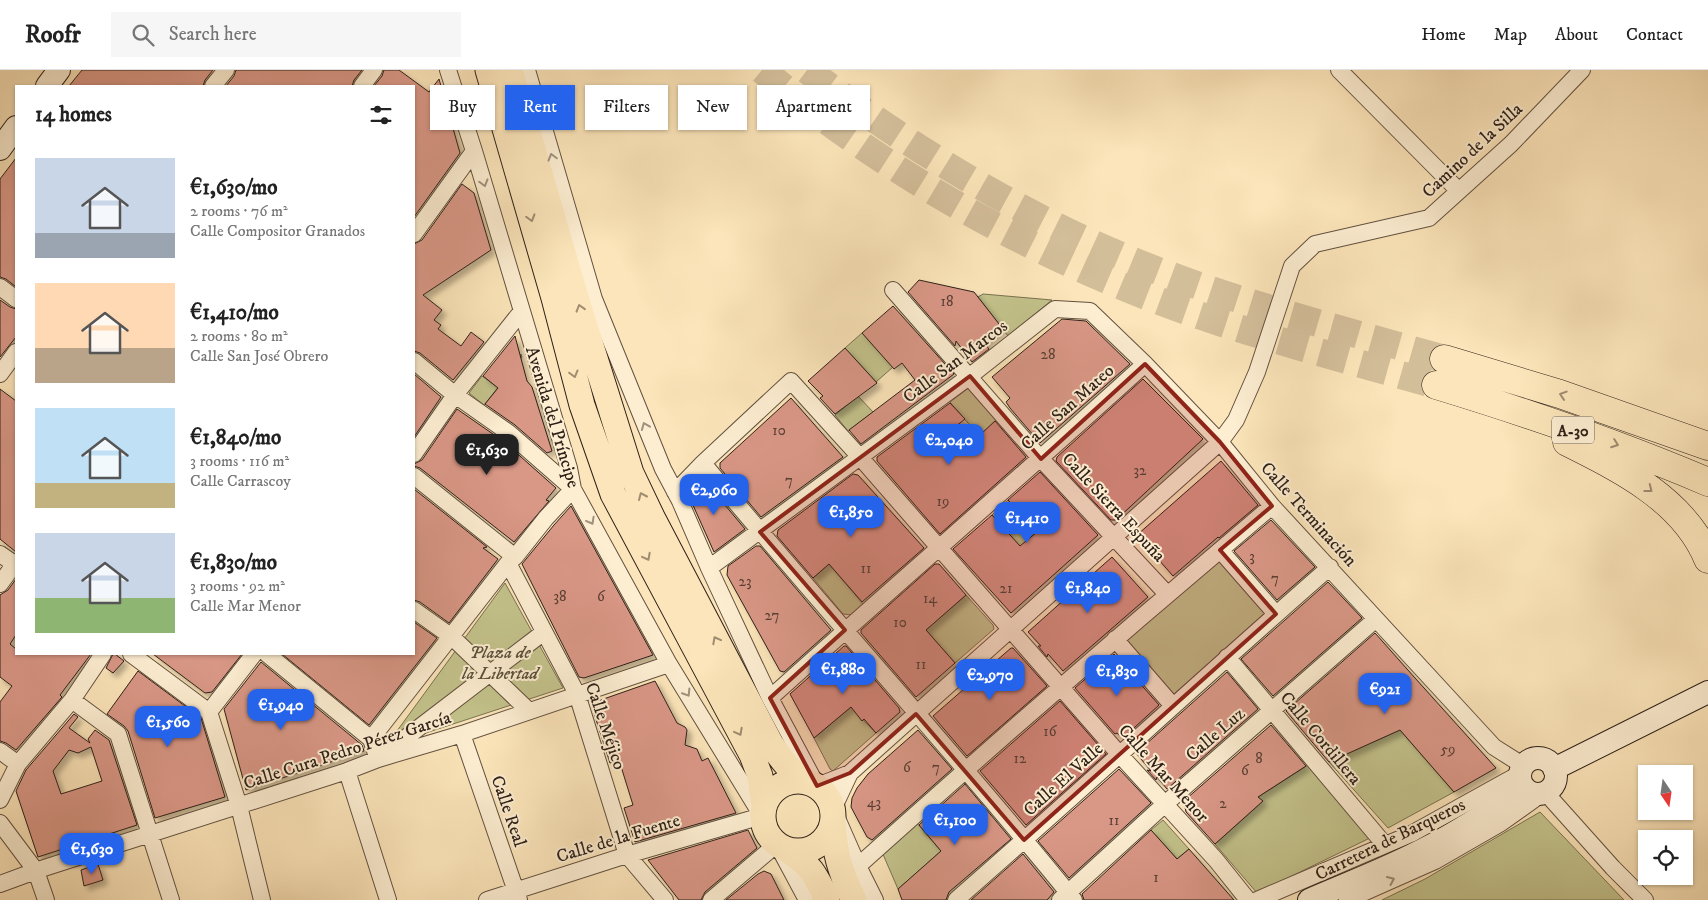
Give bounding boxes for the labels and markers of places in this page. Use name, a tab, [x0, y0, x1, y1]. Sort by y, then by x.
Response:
pin: €2,040	[908, 424, 990, 466]
pin: €1,630	[446, 434, 528, 476]
pin: €2,960	[673, 474, 755, 516]
pin: €1,850	[810, 496, 892, 538]
pin: €1,410	[986, 502, 1068, 544]
pin: €1,840	[1047, 572, 1129, 614]
pin: €1,880	[802, 652, 884, 695]
pin: €1,830	[1076, 654, 1158, 697]
pin: €2,970	[949, 658, 1031, 701]
pin: €921	[1355, 672, 1415, 715]
pin: €1,940	[240, 688, 322, 731]
pin: €1,560	[127, 706, 209, 748]
pin: €1,100	[914, 804, 996, 846]
pin: €1,630	[51, 832, 133, 875]

